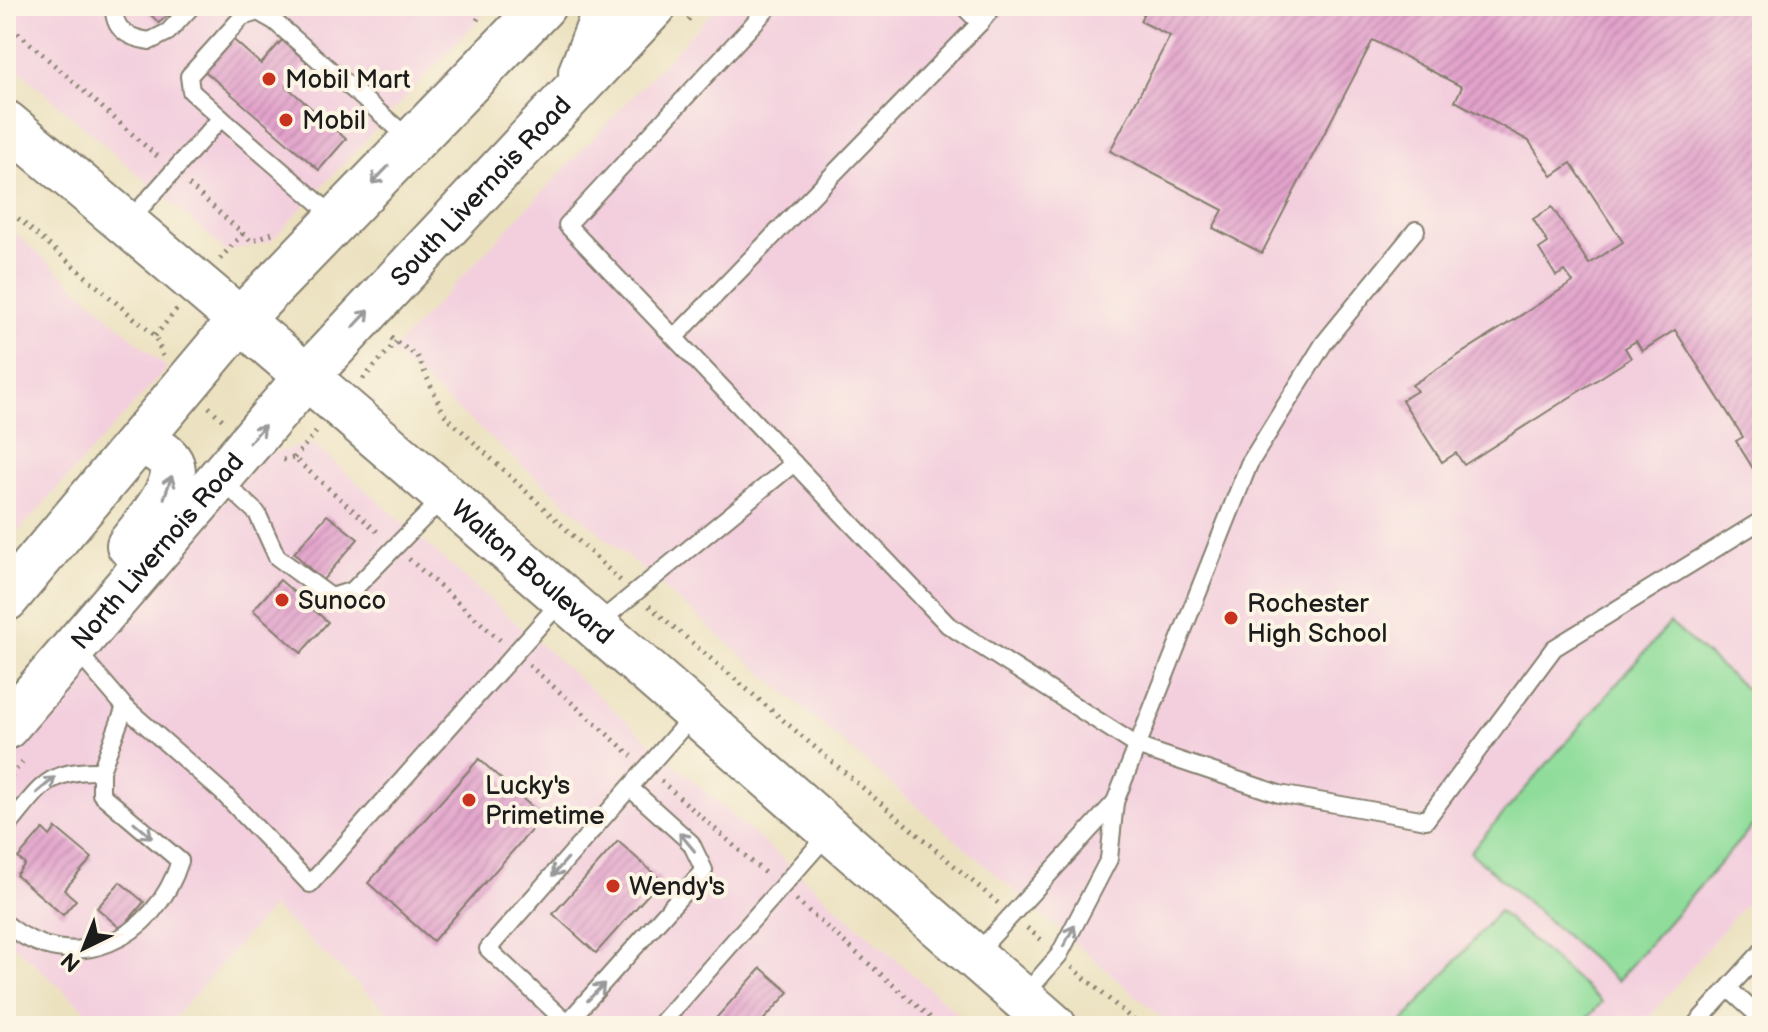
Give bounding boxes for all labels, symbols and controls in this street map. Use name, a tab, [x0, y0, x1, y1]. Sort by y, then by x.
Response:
place label: Mobil Mart	[285, 65, 411, 96]
marker: Mobil Mart	[260, 70, 278, 88]
street label: South Livernois Road	[385, 90, 578, 294]
place label: Mobil	[302, 106, 366, 137]
marker: Mobil	[277, 111, 295, 129]
one-way arrow	[370, 165, 389, 185]
one-way arrow	[351, 310, 369, 330]
one-way arrow	[248, 425, 266, 445]
street label: North Livernois Road	[65, 447, 251, 656]
one-way arrow	[161, 474, 176, 499]
street label: Walton Boulevard	[444, 494, 619, 652]
place label: Sunoco	[298, 586, 386, 617]
place label: Rochester High School	[1247, 589, 1387, 650]
marker: Sunoco	[273, 591, 291, 609]
marker: Rochester High School	[1222, 609, 1240, 627]
place label: Lucky's Primetime	[485, 771, 605, 832]
one-way arrow	[36, 776, 56, 794]
marker: Lucky's Primetime	[460, 791, 478, 809]
one-way arrow	[132, 821, 153, 839]
one-way arrow	[678, 832, 696, 852]
one-way arrow	[551, 857, 569, 877]
place label: Wendy's	[629, 872, 725, 903]
marker: Wendy's	[604, 877, 622, 895]
north arrow	[44, 908, 124, 988]
one-way arrow	[1061, 925, 1077, 949]
text: N	[56, 946, 87, 977]
one-way arrow	[586, 983, 605, 1002]

